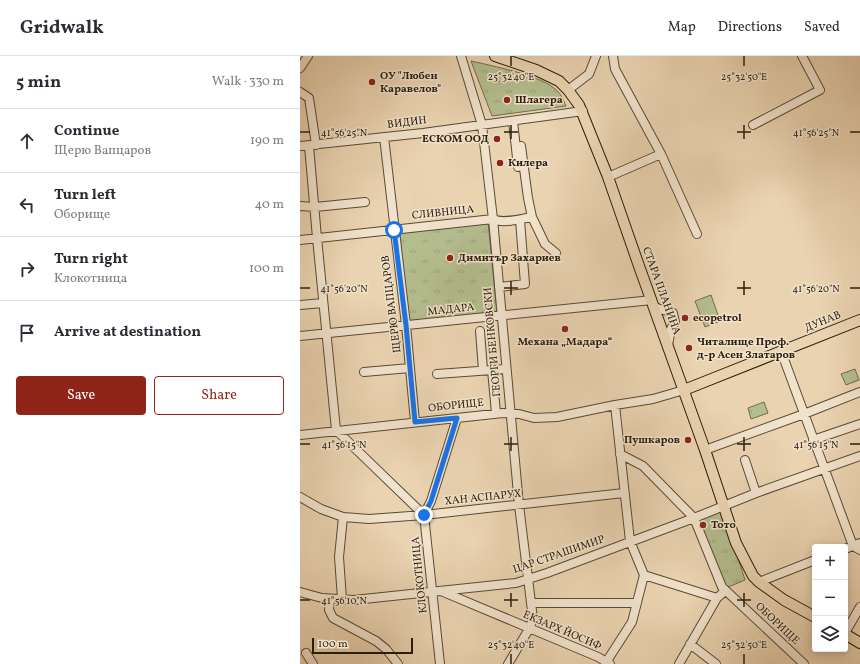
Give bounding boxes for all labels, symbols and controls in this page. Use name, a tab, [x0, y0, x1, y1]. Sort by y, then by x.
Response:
text: Gridwalk	[20, 15, 104, 41]
text: Map	[668, 18, 696, 37]
text: Directions	[718, 18, 782, 37]
text: Saved	[804, 18, 840, 37]
place label: ОУ "Любен Каравелов"	[380, 69, 441, 97]
text: 25°32'40"E	[488, 70, 534, 84]
text: 25°32'50"E	[721, 70, 767, 84]
text: 5 min	[16, 71, 61, 94]
text: Walk · 330 m	[212, 73, 284, 91]
marker: ОУ "Любен Каравелов"	[367, 77, 377, 87]
place label: Шлагера	[515, 93, 563, 108]
marker: Шлагера	[502, 95, 512, 105]
street label: ВИДИН	[386, 113, 428, 133]
text: Continue	[54, 121, 119, 142]
text: 41°56'25"N	[321, 126, 368, 140]
text: 41°56'25"N	[793, 126, 840, 140]
icon: ahead	[16, 130, 38, 152]
text: 190 m	[250, 132, 284, 150]
place label: ЕСКОМ ООД	[422, 132, 489, 147]
marker: ЕСКОМ ООД	[492, 134, 502, 144]
text: Щерю Вапцаров	[54, 142, 151, 160]
place label: Килера	[508, 156, 548, 171]
marker: Килера	[495, 158, 505, 168]
text: Turn left	[54, 185, 116, 206]
icon: left	[16, 194, 38, 216]
text: 40 m	[255, 196, 284, 214]
street label: СЛИВНИЦА	[411, 202, 475, 224]
text: Оборище	[54, 206, 110, 224]
route start	[385, 221, 403, 239]
street label: СТАРА ПЛАНИНА	[638, 245, 684, 337]
text: Turn right	[54, 249, 128, 270]
place label: Димитър Захариев	[458, 251, 561, 266]
marker: Димитър Захариев	[445, 253, 455, 263]
street label: ЩЕРЮ ВАПЦАРОВ	[379, 254, 405, 354]
icon: right	[16, 258, 38, 280]
text: 100 m	[249, 260, 284, 278]
text: Клокотница	[54, 270, 127, 288]
text: 41°56'20"N	[320, 282, 368, 296]
text: 41°56'20"N	[792, 282, 840, 296]
street label: ГЕОРГИ БЕНКОВСКИ	[481, 287, 505, 397]
street label: МАДАРА	[427, 300, 476, 320]
street label: ДУНАВ	[803, 308, 844, 336]
place label: ecopetrol	[693, 311, 742, 326]
marker: ecopetrol	[680, 313, 690, 323]
icon: arrive	[16, 322, 38, 344]
text: Arrive at destination	[54, 322, 201, 343]
marker: Механа „Мадара“	[560, 324, 570, 334]
place label: Механа „Мадара“	[517, 335, 613, 350]
place label: Читалище Проф. д-р Асен Златаров	[697, 335, 795, 363]
marker: Читалище Проф. д-р Асен Златаров	[684, 343, 694, 353]
button: Save	[16, 376, 146, 415]
button: Share	[154, 376, 284, 415]
street label: ОБОРИЩЕ	[427, 396, 485, 416]
place label: Пушкаров	[624, 433, 680, 448]
marker: Пушкаров	[683, 435, 693, 445]
text: 41°56'15"N	[322, 438, 367, 452]
text: 41°56'15"N	[794, 438, 839, 452]
street label: ХАН АСПАРУХ	[444, 487, 522, 509]
route end	[415, 506, 433, 524]
place label: Тото	[711, 518, 736, 533]
marker: Тото	[698, 520, 708, 530]
street label: ЦАР СТРАШИМИР	[511, 532, 607, 578]
street label: КЛОКОТНИЦА	[408, 536, 431, 614]
map controls	[812, 544, 848, 652]
button: +	[812, 544, 848, 580]
button: −	[812, 580, 848, 616]
text: 41°56'10"N	[321, 594, 368, 608]
street label: ОБОРИЩЕ	[751, 599, 803, 649]
street label: ЕКЗАРХ ЙОСИФ	[520, 608, 604, 654]
button: layers	[812, 616, 848, 652]
scale bar	[312, 636, 413, 655]
text: 100 m	[318, 637, 348, 652]
text: 25°32'40"E	[488, 638, 534, 652]
text: 25°32'50"E	[721, 638, 767, 652]

